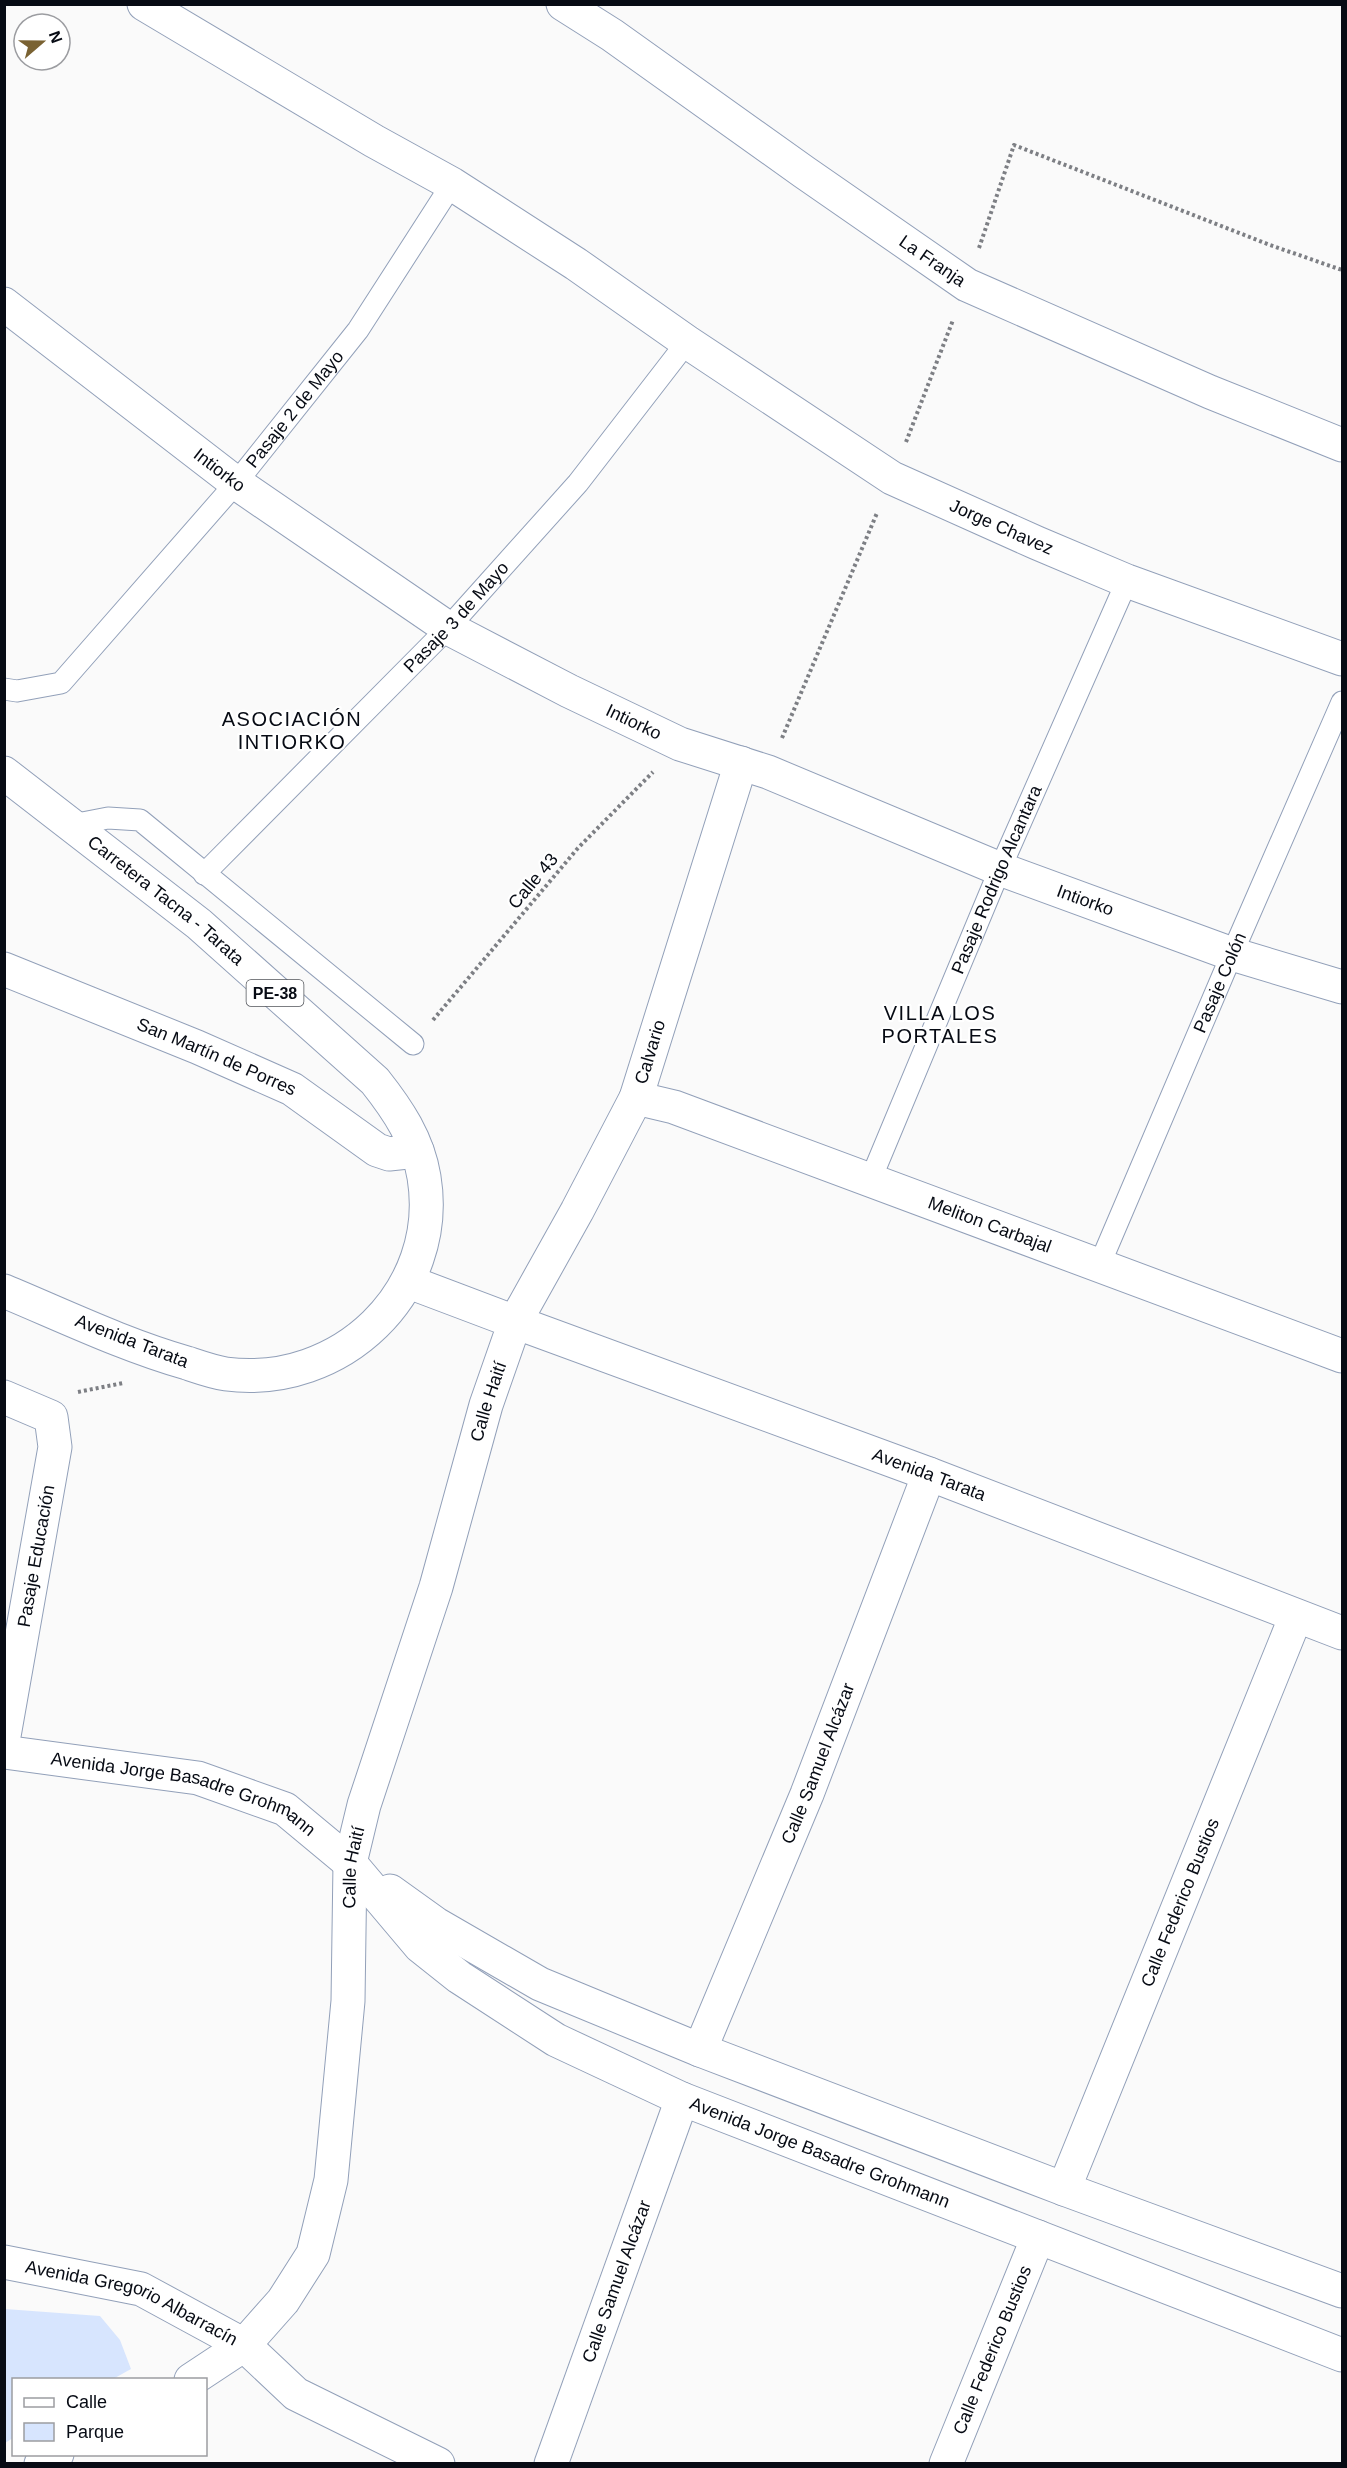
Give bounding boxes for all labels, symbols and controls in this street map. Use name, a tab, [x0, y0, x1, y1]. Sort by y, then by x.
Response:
north arrow	[12, 12, 72, 72]
text: N	[46, 29, 66, 45]
street label: La Franja	[895, 231, 970, 291]
street label: Pasaje 2 de Mayo	[242, 347, 348, 472]
street label: Intiorko	[190, 444, 249, 496]
street label: Jorge Chavez	[947, 495, 1056, 559]
street label: Pasaje 3 de Mayo	[400, 558, 513, 677]
street label: Intiorko	[603, 700, 665, 744]
district label: ASOCIACIÓN INTIORKO	[222, 708, 362, 753]
street label: Pasaje Rodrigo Alcantara	[947, 781, 1046, 977]
street label: Carretera Tacna - Tarata	[84, 832, 249, 970]
street label: Calle 43	[504, 849, 562, 913]
street label: Intiorko	[1054, 881, 1117, 920]
street label: Pasaje Colón	[1190, 929, 1250, 1036]
road number: PE-38	[246, 980, 304, 1006]
district label: VILLA LOS PORTALES	[882, 1002, 998, 1047]
street label: San Martín de Porres	[134, 1014, 299, 1100]
street label: Calvario	[631, 1018, 669, 1086]
street label: Meliton Carbajal	[925, 1193, 1054, 1257]
street label: Avenida Tarata	[73, 1310, 192, 1372]
street label: Calle Haití	[466, 1359, 510, 1444]
street label: Avenida Tarata	[870, 1444, 990, 1505]
street label: Pasaje Educación	[14, 1483, 58, 1629]
street label: Calle Samuel Alcázar	[777, 1680, 858, 1847]
street label: Avenida Jorge Basadre Grohmann	[50, 1748, 319, 1840]
street label: Calle Federico Bustios	[1137, 1815, 1223, 1990]
street label: Calle Haití	[339, 1824, 369, 1909]
street label: Avenida Jorge Basadre Grohmann	[687, 2093, 953, 2212]
street label: Calle Samuel Alcázar	[578, 2197, 655, 2365]
street label: Avenida Gregorio Albarracín	[24, 2256, 241, 2350]
street label: Calle Federico Bustios	[949, 2263, 1035, 2437]
legend	[12, 2378, 207, 2456]
text: Calle	[66, 2392, 107, 2412]
text: Parque	[66, 2422, 124, 2442]

